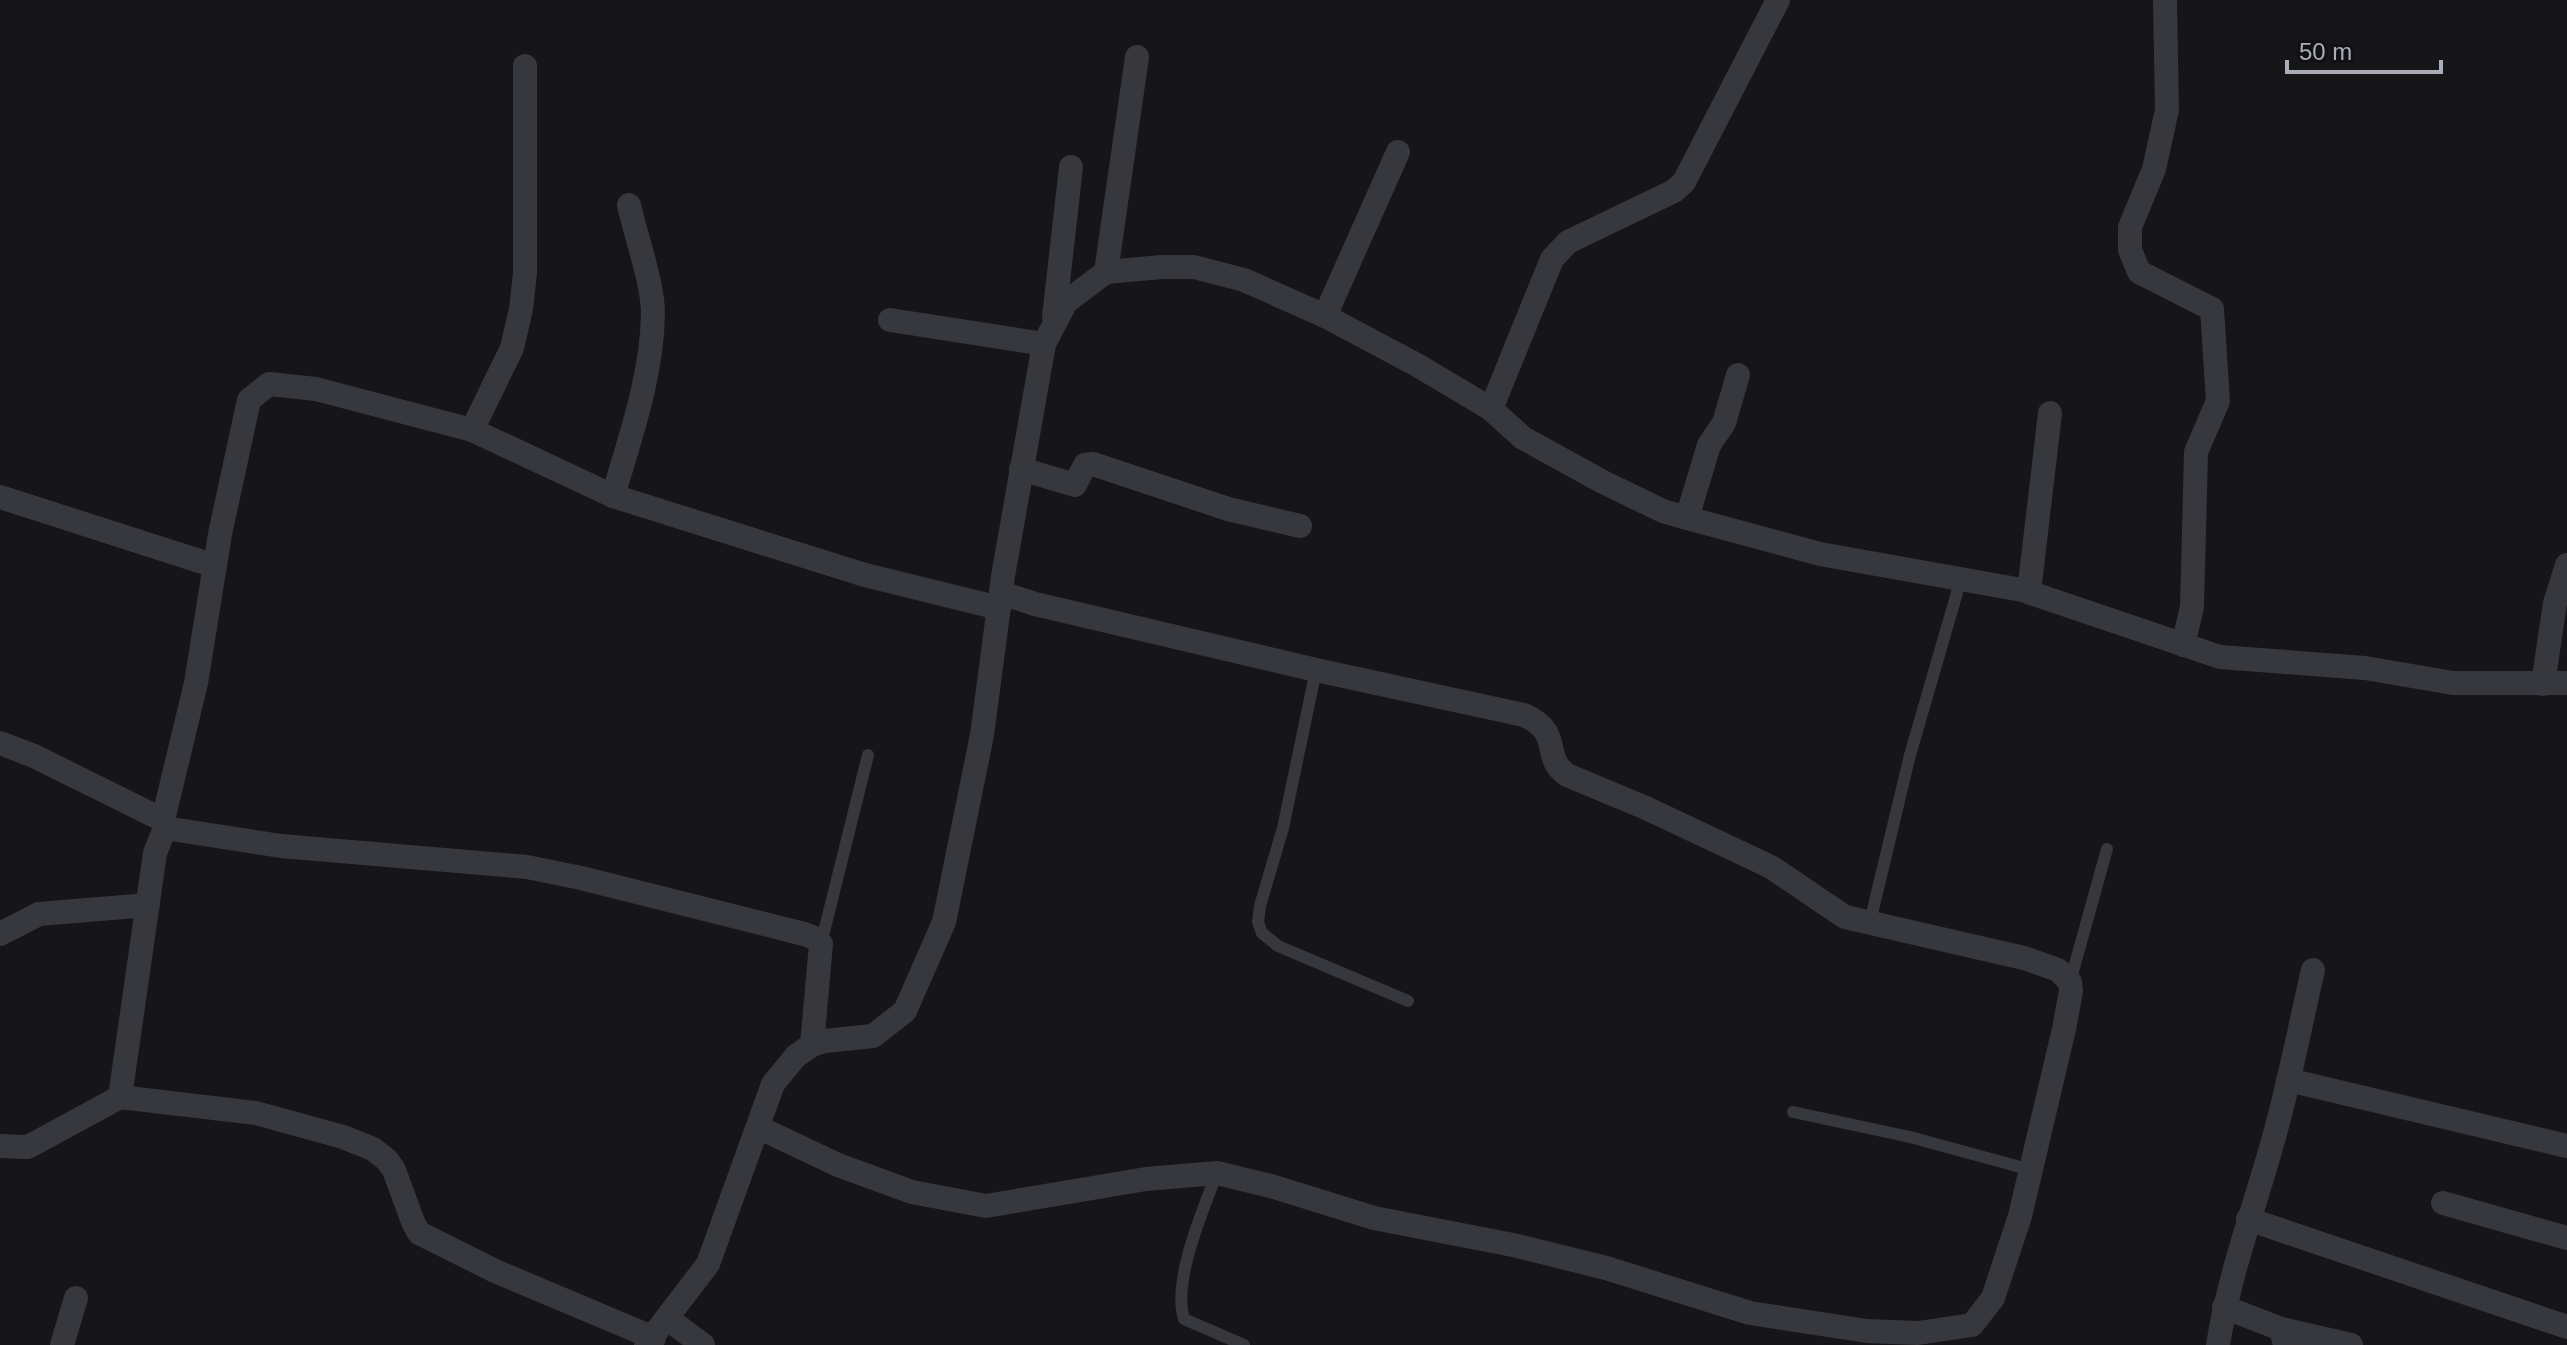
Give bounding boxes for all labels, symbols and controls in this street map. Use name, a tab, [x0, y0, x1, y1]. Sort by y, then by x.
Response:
scale bar	[2287, 24, 2441, 74]
text: 50 m	[2299, 38, 2352, 65]

